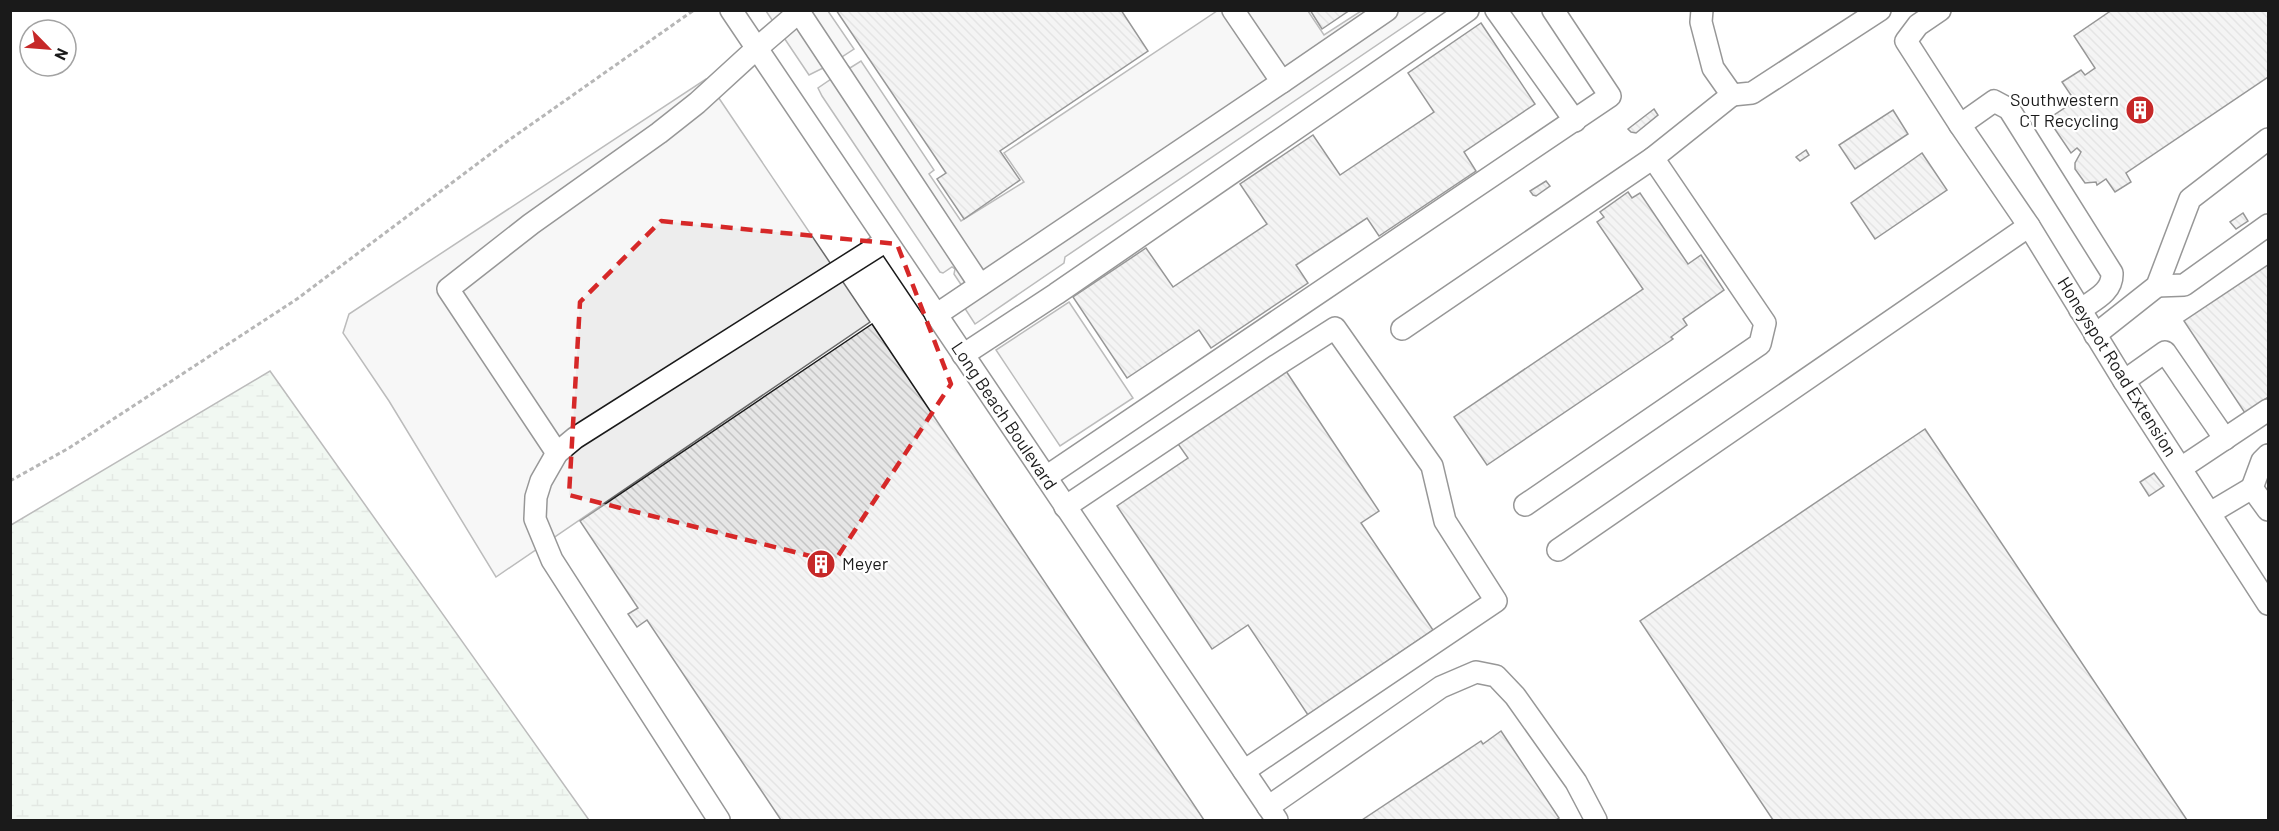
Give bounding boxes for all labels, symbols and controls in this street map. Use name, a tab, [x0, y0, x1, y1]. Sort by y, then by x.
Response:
north arrow	[18, 18, 78, 78]
text: N	[51, 46, 73, 63]
place label: Southwestern CT Recycling	[2010, 88, 2119, 131]
building icon: Southwestern CT Recycling	[2124, 94, 2156, 126]
street label: Honeyspot Road Extension	[2053, 273, 2182, 460]
street label: Long Beach Boulevard	[947, 337, 1063, 494]
building icon: Meyer	[805, 548, 837, 580]
place label: Meyer	[842, 552, 889, 574]

